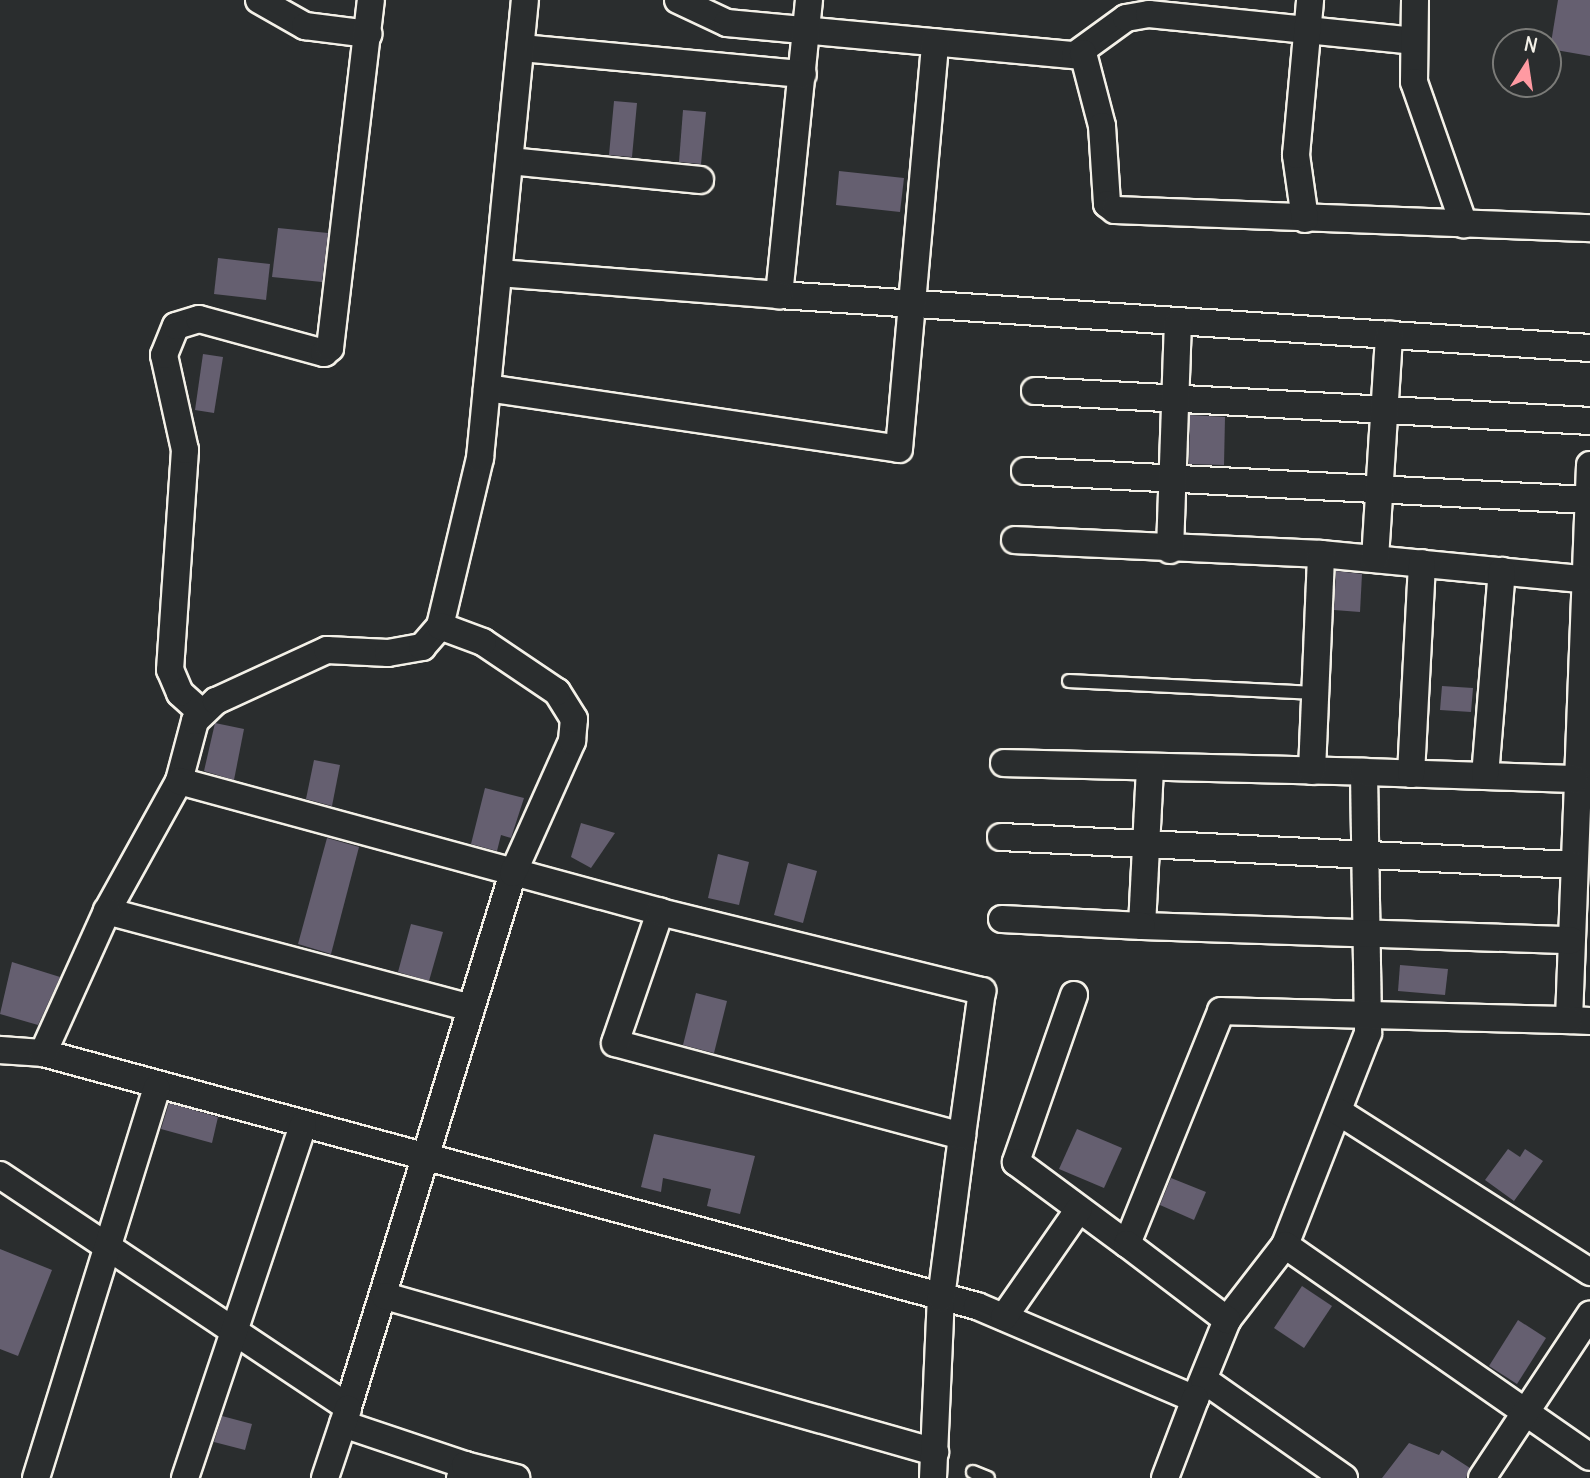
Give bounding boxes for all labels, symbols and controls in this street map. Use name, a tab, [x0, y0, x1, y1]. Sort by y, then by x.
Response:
north arrow	[1492, 28, 1562, 98]
text: N	[1522, 31, 1540, 58]

